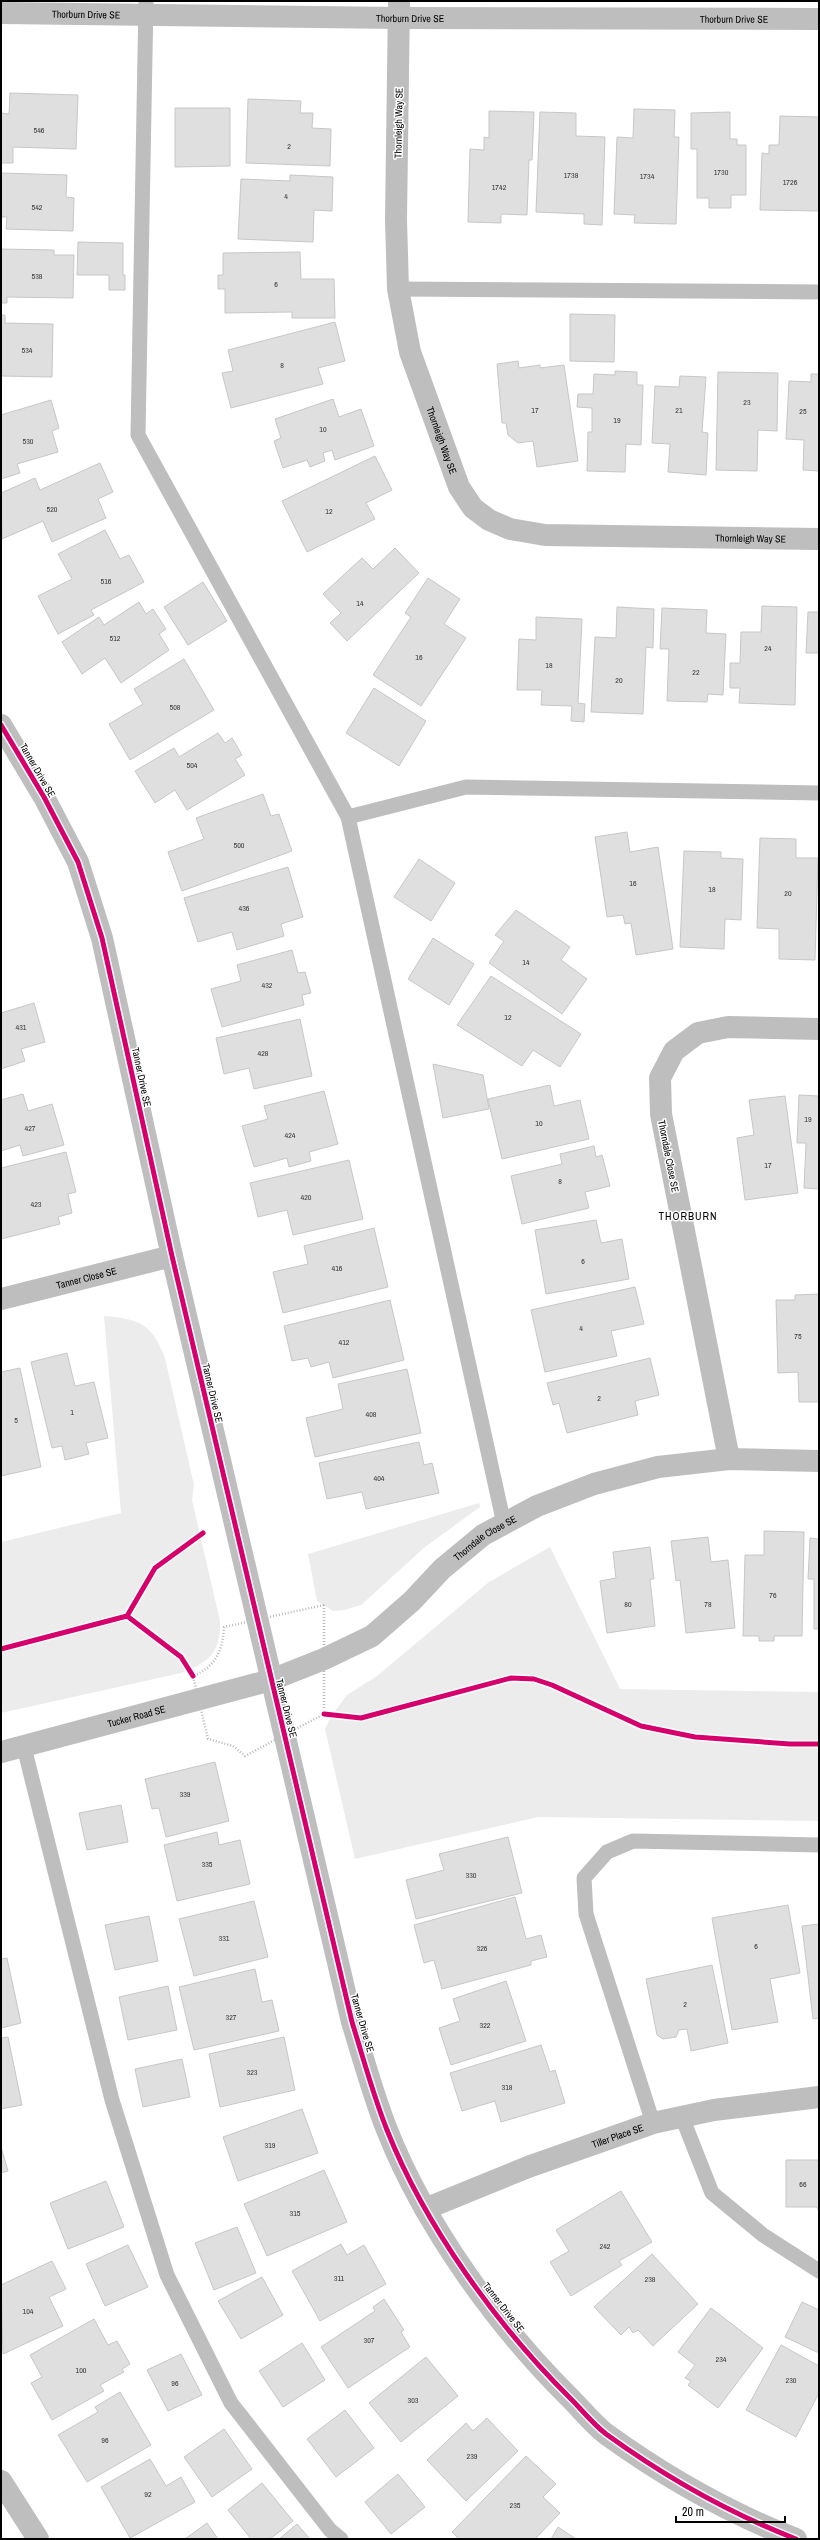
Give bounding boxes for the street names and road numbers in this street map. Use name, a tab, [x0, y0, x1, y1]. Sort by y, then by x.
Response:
street label: Thorburn Drive SE	[52, 8, 120, 21]
street label: Thorburn Drive SE	[376, 12, 444, 25]
street label: Thorburn Drive SE	[700, 13, 768, 26]
street label: Thornleigh Way SE	[391, 87, 406, 159]
street label: Thornleigh Way SE	[423, 405, 460, 476]
street label: Thornleigh Way SE	[715, 531, 786, 546]
street label: Tanner Drive SE	[17, 741, 58, 800]
street label: Tanner Drive SE	[129, 1046, 154, 1108]
street label: Thorndale Close SE	[655, 1119, 682, 1193]
street label: Tanner Close SE	[55, 1264, 118, 1292]
street label: Tanner Drive SE	[199, 1362, 226, 1424]
street label: Thorndale Close SE	[451, 1512, 519, 1564]
street label: Tanner Drive SE	[273, 1677, 300, 1739]
street label: Tucker Road SE	[106, 1702, 167, 1730]
street label: Tanner Drive SE	[348, 1992, 377, 2054]
street label: Tiller Place SE	[590, 2121, 645, 2151]
street label: Tanner Drive SE	[480, 2280, 527, 2335]

